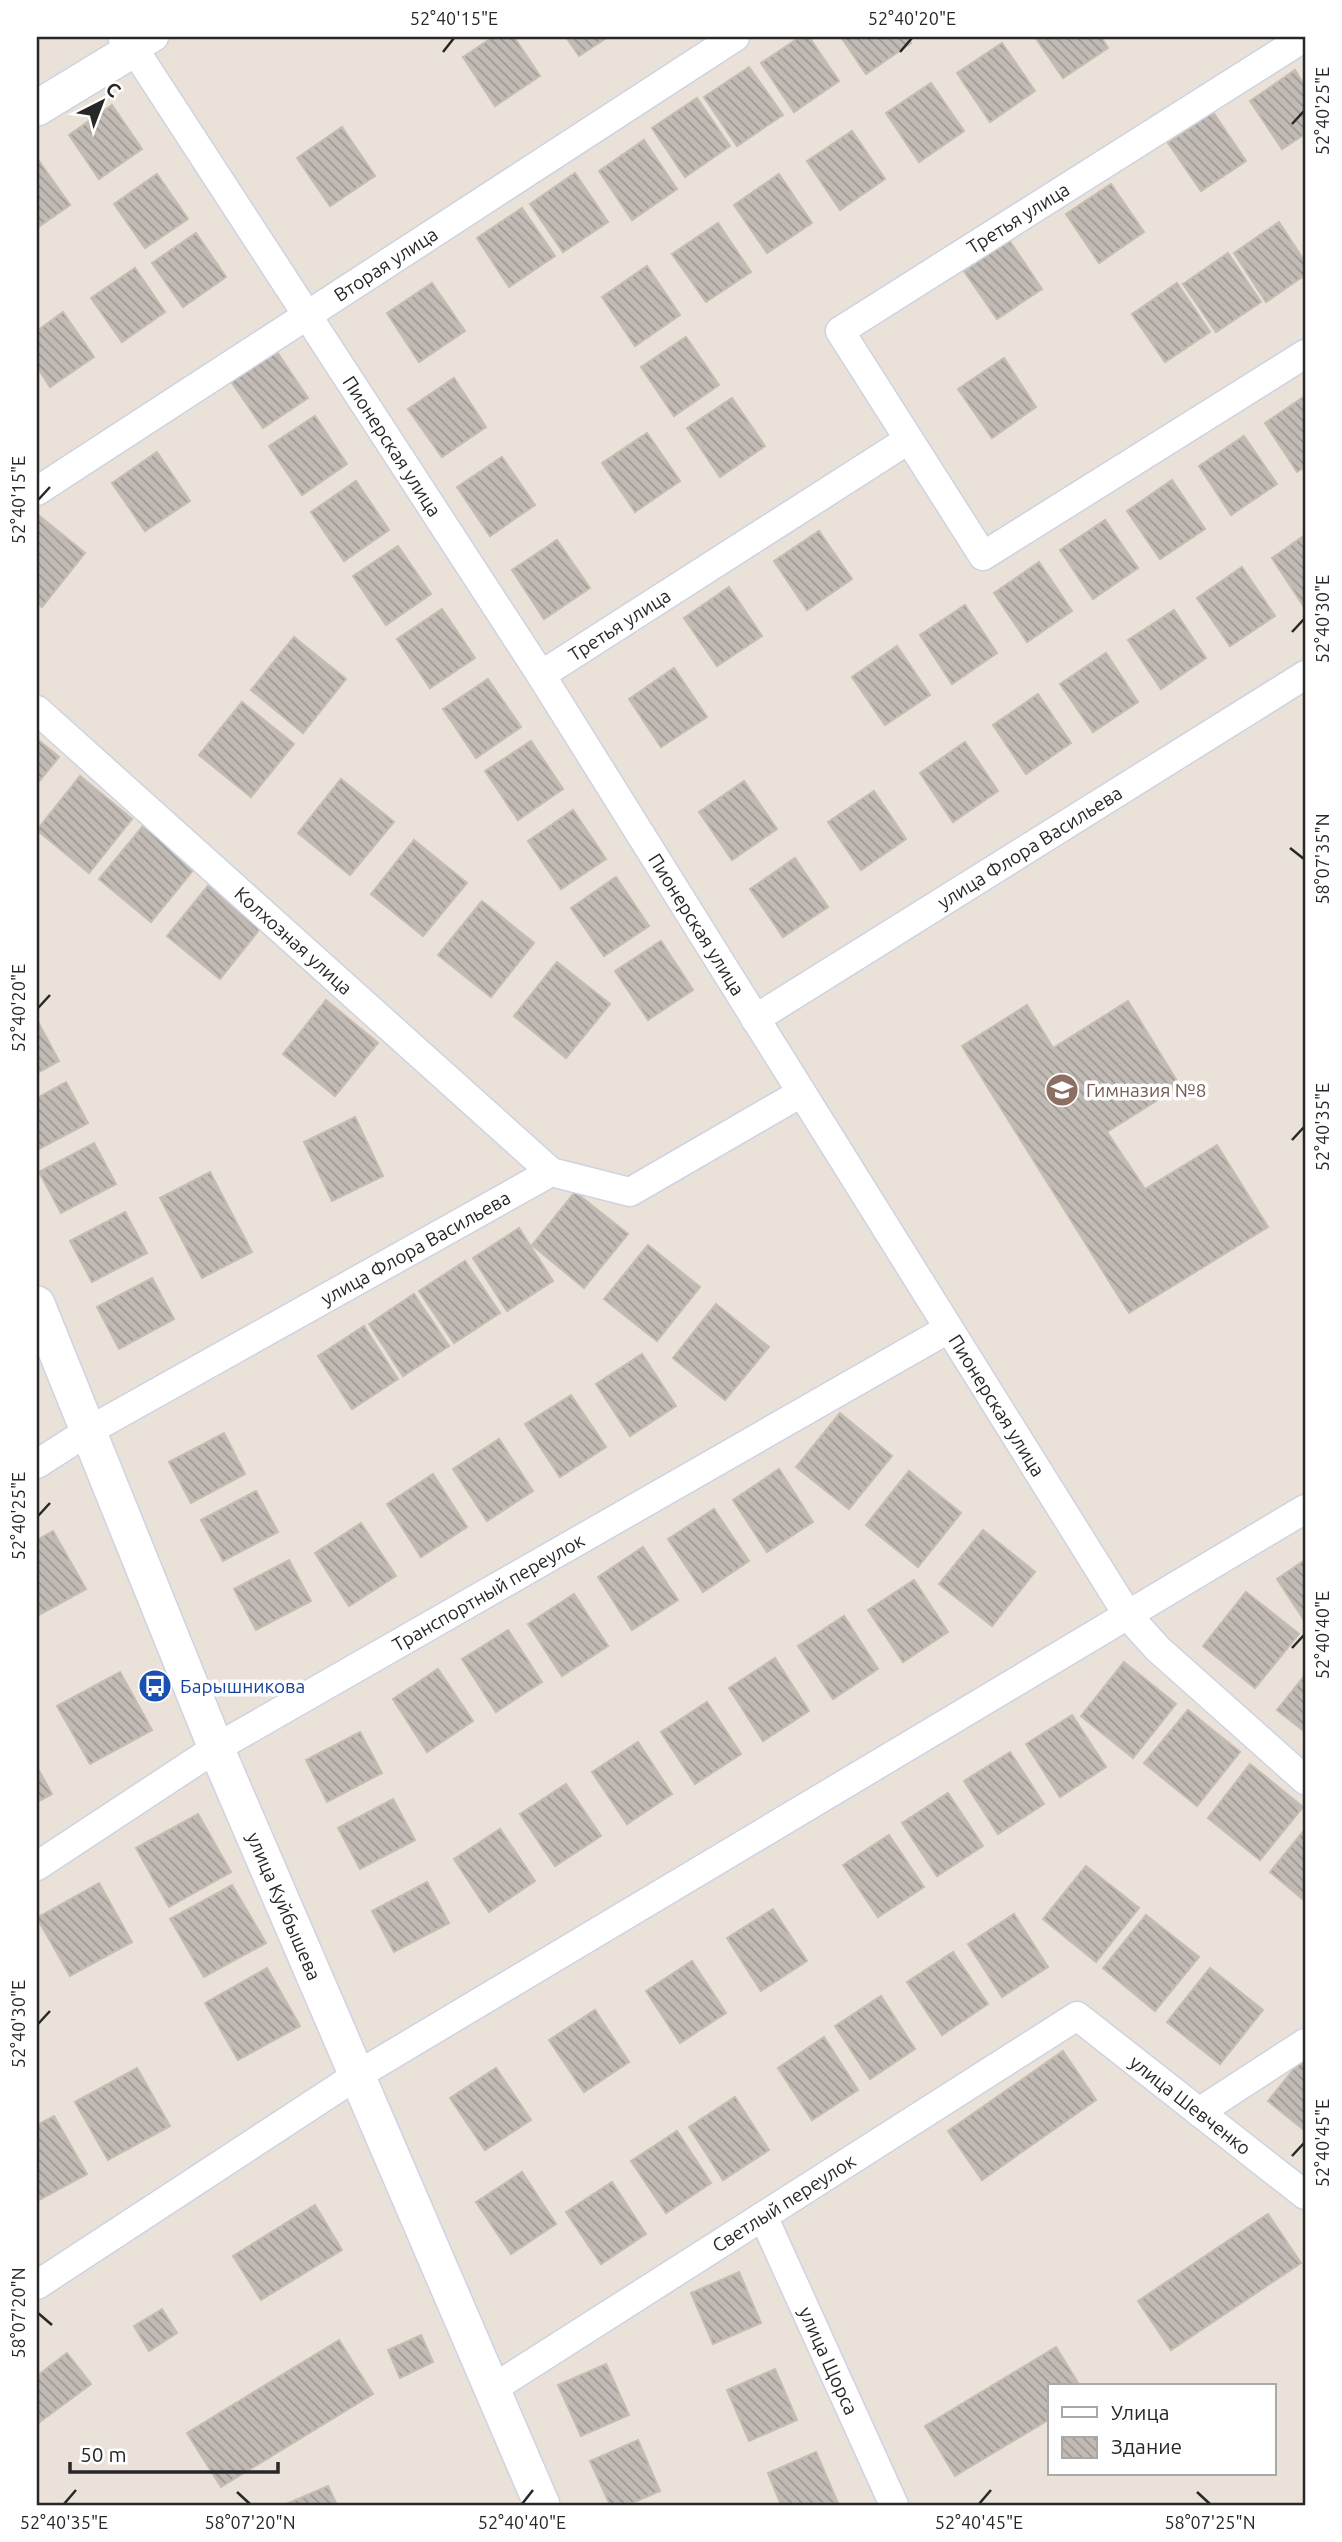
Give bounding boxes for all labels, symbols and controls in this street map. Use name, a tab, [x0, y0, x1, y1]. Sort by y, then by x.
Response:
text: 52°40'15"E	[410, 8, 498, 28]
text: 52°40'20"E	[868, 8, 956, 28]
north arrow	[66, 66, 136, 136]
text: 52°40'25"E	[1312, 67, 1332, 155]
text: С	[101, 77, 125, 102]
street label: Третья улица	[963, 178, 1073, 258]
street label: Вторая улица	[330, 222, 442, 306]
street label: Пионерская улица	[338, 372, 446, 521]
text: 52°40'15"E	[8, 456, 28, 544]
text: 52°40'30"E	[1312, 575, 1332, 663]
street label: Третья улица	[564, 584, 674, 666]
street label: улица Флора Васильева	[933, 781, 1126, 913]
text: 58°07'35"N	[1312, 813, 1332, 905]
street label: Пионерская улица	[644, 849, 749, 999]
street label: Колхозная улица	[230, 882, 357, 999]
text: 52°40'20"E	[8, 964, 28, 1052]
school or university icon: Гимназия №8	[1043, 1071, 1081, 1109]
place label: Гимназия №8	[1086, 1079, 1206, 1101]
text: 52°40'35"E	[1312, 1083, 1332, 1171]
street label: улица Флора Васильева	[317, 1186, 514, 1310]
street label: Пионерская улица	[944, 1330, 1049, 1480]
text: 52°40'25"E	[8, 1472, 28, 1560]
street label: Транспортный переулок	[388, 1529, 588, 1656]
text: 52°40'40"E	[1312, 1591, 1332, 1679]
bus stop icon: Барышникова	[136, 1667, 174, 1705]
place label: Барышникова	[180, 1675, 305, 1697]
street label: улица Куйбышева	[243, 1829, 326, 1984]
text: 52°40'30"E	[8, 1980, 28, 2068]
street label: улица Шевченко	[1125, 2051, 1255, 2159]
text: 52°40'45"E	[1312, 2099, 1332, 2187]
street label: Светлый переулок	[708, 2149, 860, 2257]
text: 58°07'20"N	[8, 2267, 28, 2359]
street label: улица Щорса	[795, 2303, 863, 2418]
legend	[1048, 2384, 1276, 2476]
text: Улица	[1111, 2400, 1169, 2424]
scale bar	[70, 2430, 278, 2474]
text: Здание	[1111, 2434, 1182, 2458]
text: 50 m	[80, 2442, 127, 2466]
text: 52°40'35"E	[20, 2512, 108, 2532]
text: 58°07'20"N	[204, 2512, 296, 2532]
text: 52°40'40"E	[478, 2512, 566, 2532]
text: 52°40'45"E	[935, 2512, 1023, 2532]
text: 58°07'25"N	[1164, 2512, 1256, 2532]

